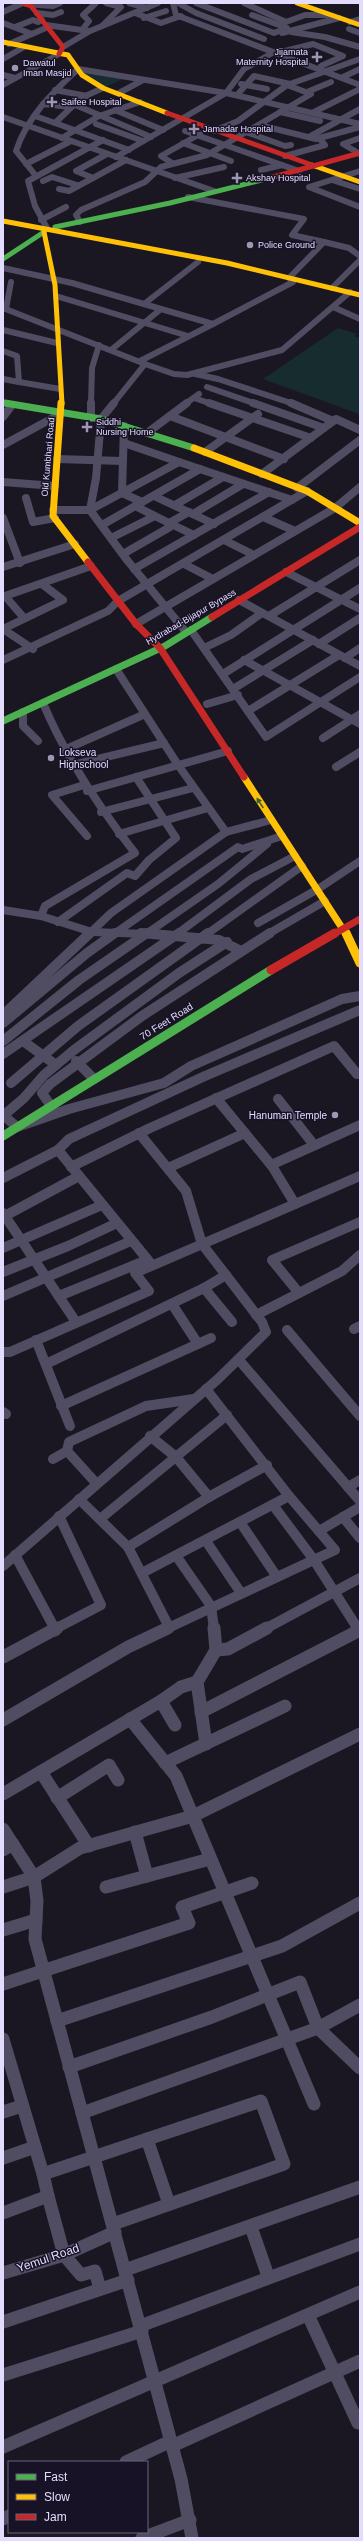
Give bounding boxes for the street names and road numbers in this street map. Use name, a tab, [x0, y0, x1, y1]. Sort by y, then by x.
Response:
street label: Old Kumbhari Road	[40, 417, 56, 497]
street label: Hydrabad-Bijapur Bypass	[144, 587, 238, 647]
street label: 70 Feet Road	[138, 1001, 195, 1042]
street label: Yemul Road	[15, 2241, 81, 2275]

